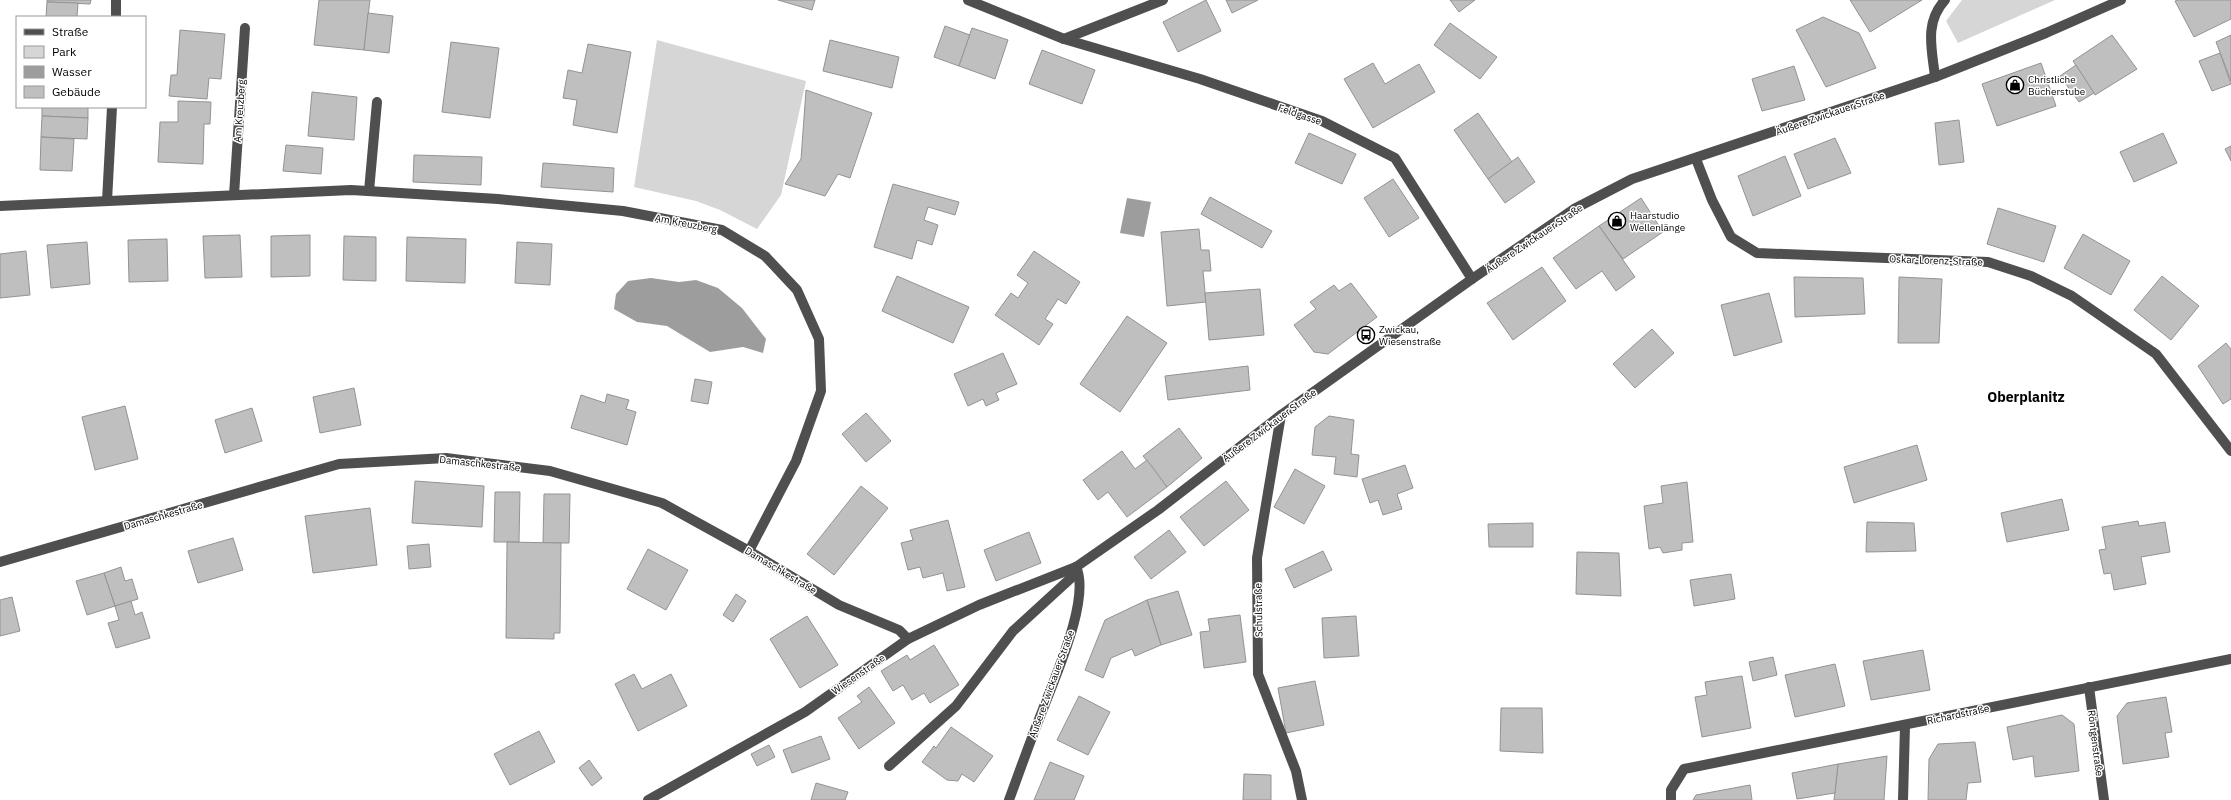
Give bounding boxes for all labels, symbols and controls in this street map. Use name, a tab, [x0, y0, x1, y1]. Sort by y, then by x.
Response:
legend	[16, 16, 146, 108]
text: Straße	[52, 24, 89, 39]
text: Park	[52, 44, 77, 59]
text: Wasser	[52, 64, 92, 79]
place label: Christliche Bücherstube	[2028, 73, 2086, 98]
shop icon: Christliche Bücherstube	[2005, 75, 2025, 95]
street label: Am Kreuzberg	[231, 78, 248, 143]
text: Gebäude	[52, 84, 101, 99]
street label: Äußere Zwickauer Straße	[1774, 89, 1887, 138]
street label: Feldgasse	[1276, 101, 1324, 128]
street label: Äußere Zwickauer Straße	[1483, 201, 1586, 276]
place label: Haarstudio Wellenlänge	[1630, 209, 1686, 234]
street label: Am Kreuzberg	[654, 211, 719, 236]
shop icon: Haarstudio Wellenlänge	[1607, 211, 1627, 231]
street label: Oskar-Lorenz-Straße	[1889, 252, 1984, 269]
place label: Zwickau, Wiesenstraße	[1379, 323, 1442, 348]
bus stop icon: Zwickau, Wiesenstraße	[1356, 325, 1376, 345]
street label: Äußere Zwickauer Straße	[1220, 385, 1319, 465]
district label: Oberplanitz	[1987, 388, 2065, 406]
street label: Damaschkestraße	[439, 453, 522, 474]
street label: Damaschkestraße	[122, 498, 205, 533]
street label: Damaschkestraße	[742, 544, 819, 597]
street label: Schulstraße	[1252, 582, 1265, 637]
street label: Äußere Zwickauer Straße	[1026, 628, 1077, 740]
street label: Wiesenstraße	[829, 651, 888, 698]
street label: Richardstraße	[1926, 701, 1991, 727]
street label: Röntgenstraße	[2085, 709, 2106, 777]

